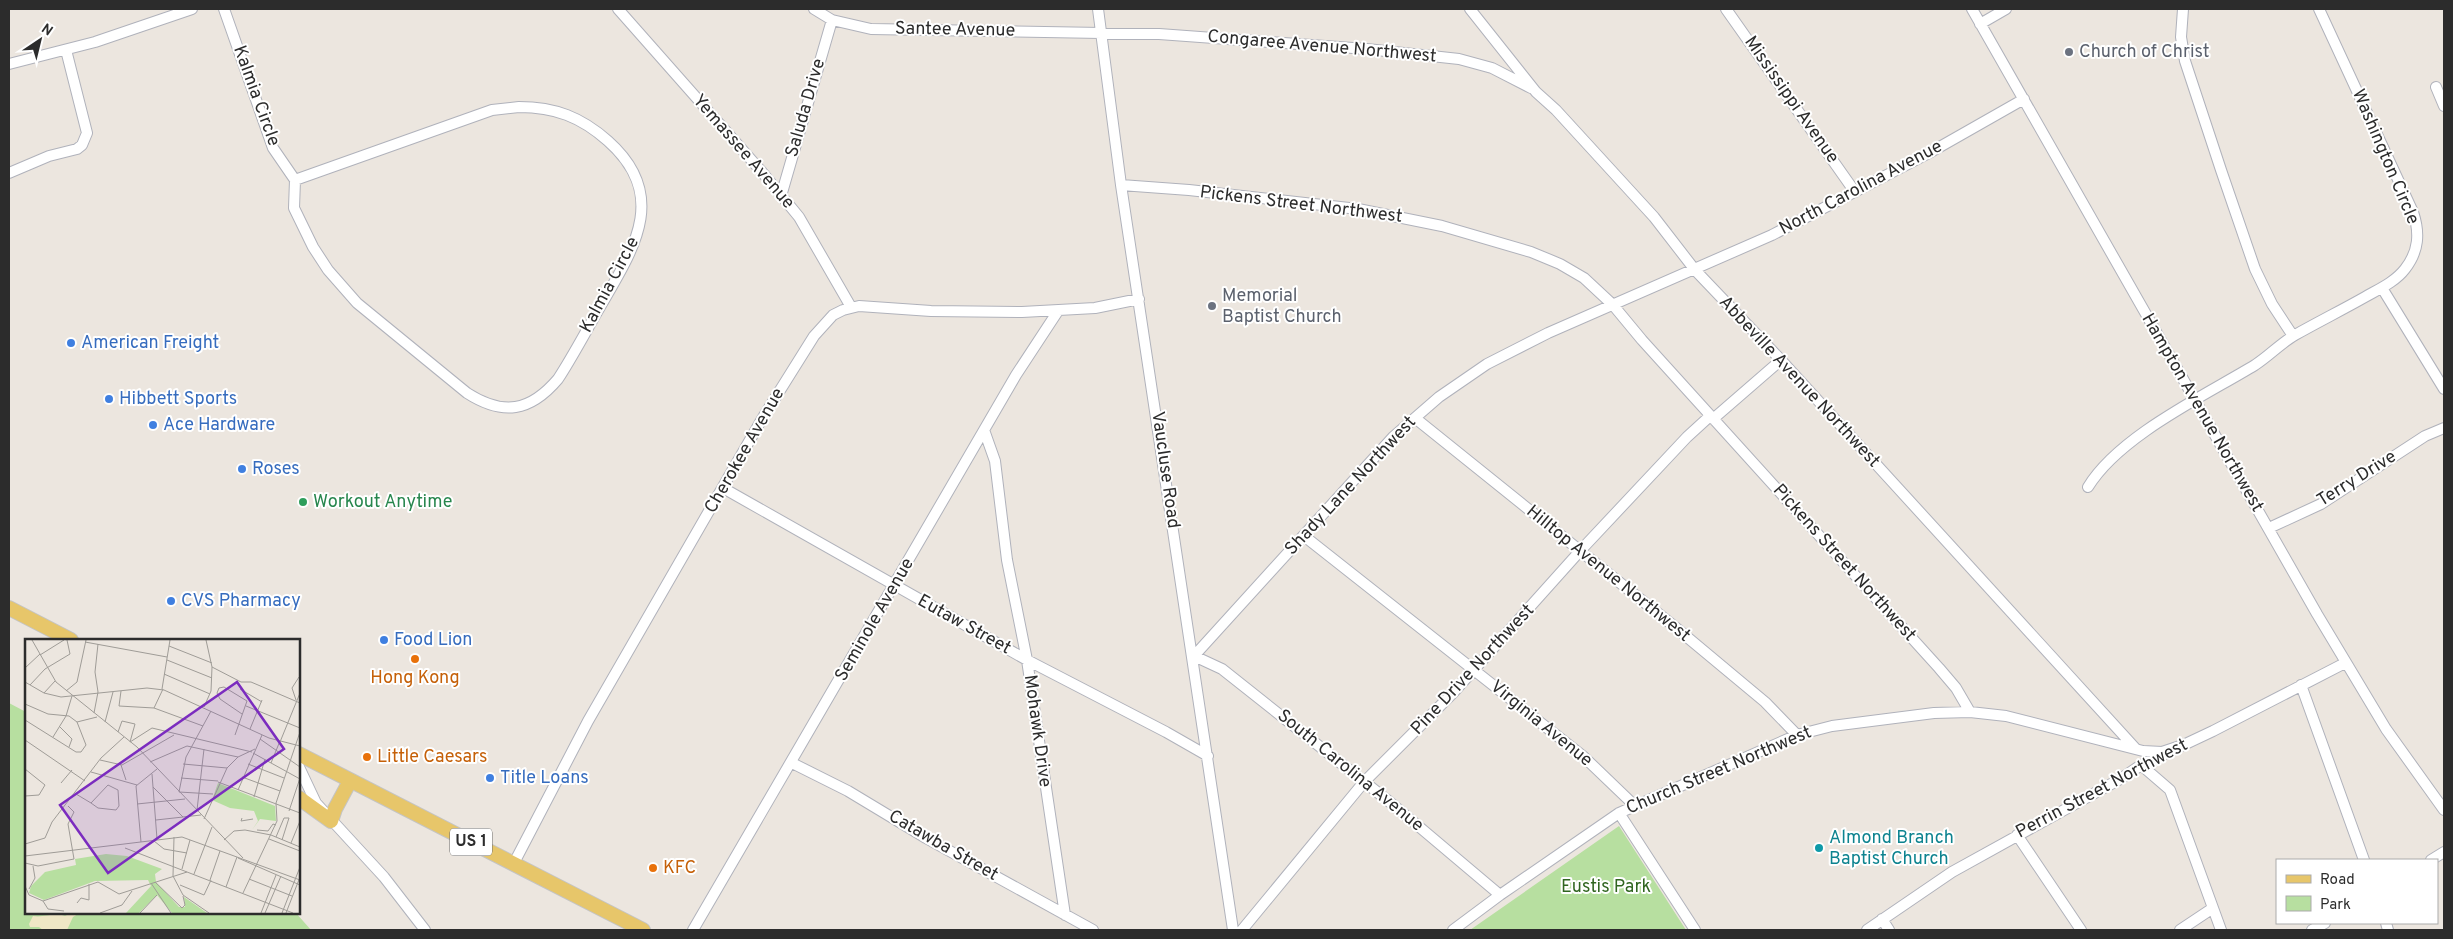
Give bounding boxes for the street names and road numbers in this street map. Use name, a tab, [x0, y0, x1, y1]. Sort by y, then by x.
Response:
street label: Santee Avenue	[895, 17, 1015, 43]
street label: Congaree Avenue Northwest	[1206, 26, 1438, 68]
street label: Mississippi Avenue	[1738, 32, 1844, 168]
street label: Kalmia Circle	[227, 43, 285, 149]
street label: Saluda Drive	[781, 56, 831, 160]
street label: Washington Circle	[2346, 86, 2424, 228]
street label: Yemassee Avenue	[687, 90, 799, 214]
street label: North Carolina Avenue	[1776, 135, 1946, 241]
street label: Pickens Street Northwest	[1198, 181, 1404, 229]
street label: Kalmia Circle	[575, 233, 645, 337]
street label: Abbeville Avenue Northwest	[1713, 291, 1885, 473]
street label: Hampton Avenue Northwest	[2136, 310, 2268, 516]
street label: Cherokee Avenue	[700, 384, 790, 518]
street label: Vaucluse Road	[1145, 410, 1185, 530]
street label: Shady Lane Northwest	[1280, 411, 1422, 561]
street label: Terry Drive	[2313, 446, 2401, 512]
street label: Pickens Street Northwest	[1767, 479, 1921, 647]
street label: Hilltop Avenue Northwest	[1521, 501, 1695, 647]
street label: Seminole Avenue	[830, 554, 920, 686]
street label: Eutaw Street	[913, 590, 1015, 660]
street label: Pine Drive Northwest	[1406, 600, 1540, 740]
street label: Mohawk Drive	[1018, 673, 1056, 789]
street label: Virginia Avenue	[1485, 676, 1597, 772]
street label: South Carolina Avenue	[1272, 705, 1428, 837]
street label: Church Street Northwest	[1623, 721, 1815, 821]
street label: Perrin Street Northwest	[2012, 734, 2192, 844]
street label: Catawba Street	[884, 805, 1002, 887]
road number: US 1	[450, 829, 492, 856]

